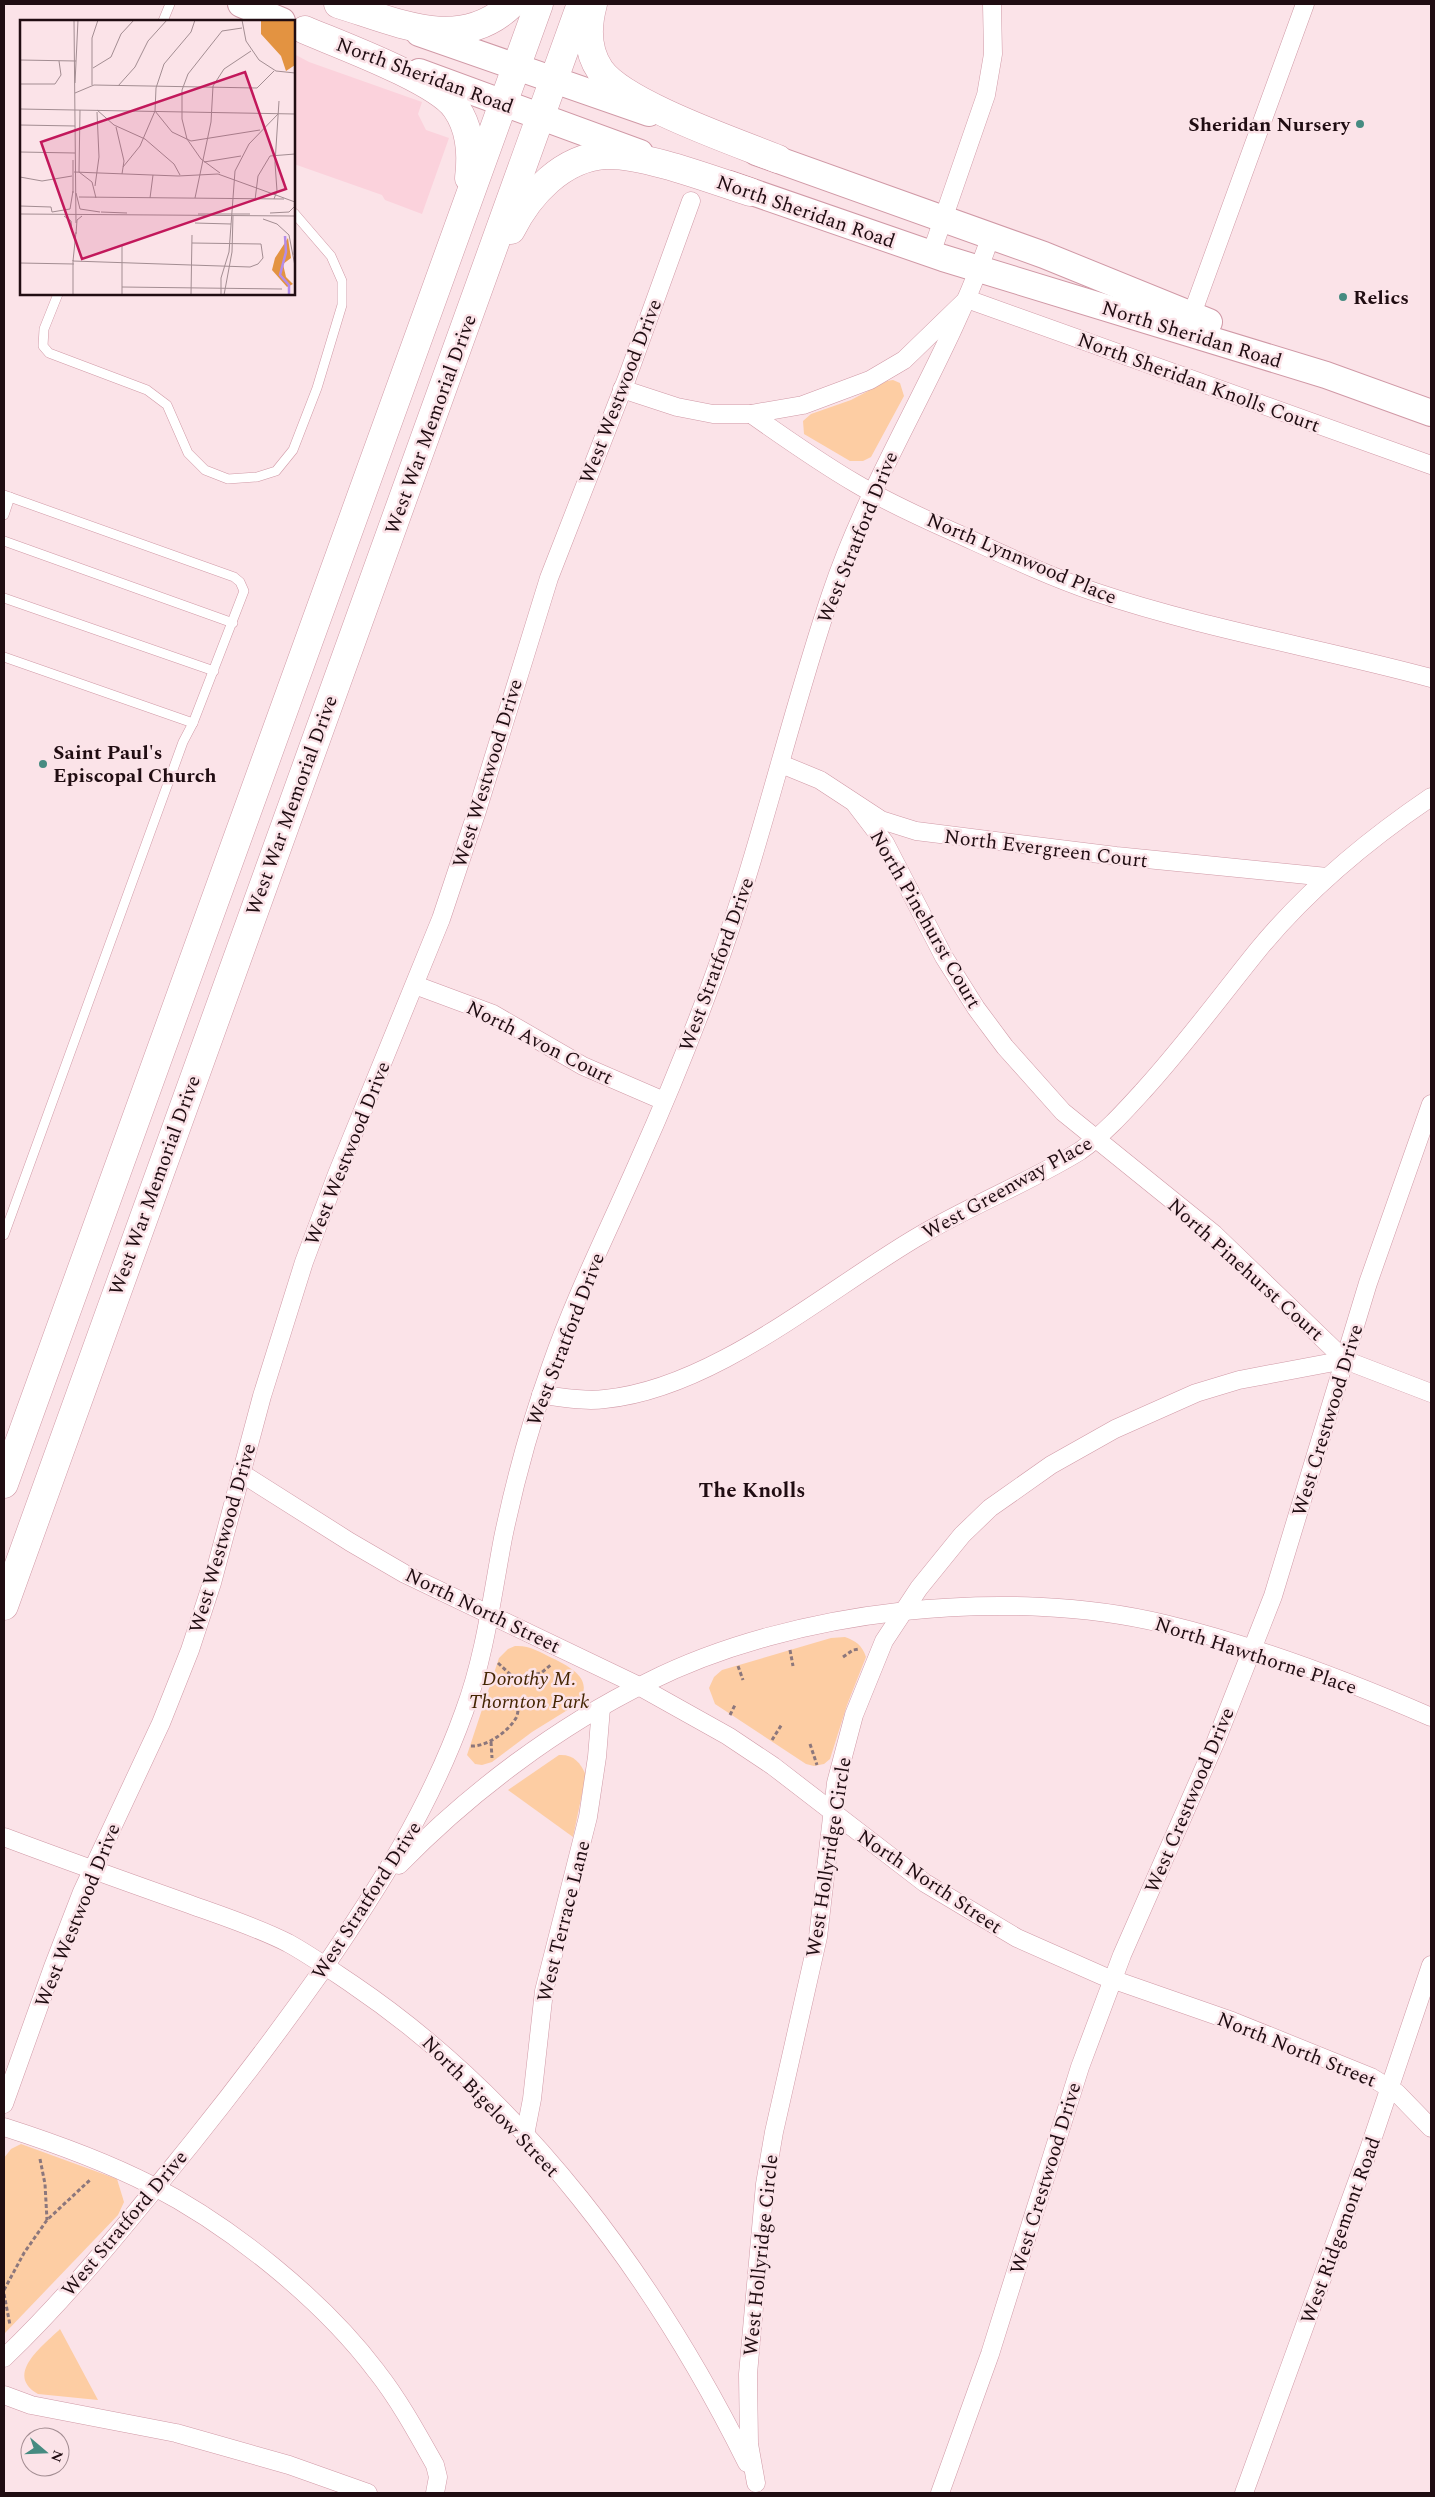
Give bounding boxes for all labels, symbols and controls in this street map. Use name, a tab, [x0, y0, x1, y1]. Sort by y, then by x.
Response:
inset map	[20, 20, 295, 295]
street label: North Sheridan Road	[332, 30, 518, 122]
place label: Sheridan Nursery	[1188, 110, 1351, 140]
marker: Sheridan Nursery	[1354, 118, 1366, 130]
street label: North Sheridan Road	[712, 167, 899, 257]
place label: Relics	[1353, 283, 1409, 313]
marker: Relics	[1337, 291, 1349, 303]
street label: North Sheridan Road	[1098, 293, 1286, 377]
street label: West Westwood Drive	[572, 295, 670, 488]
street label: West War Memorial Drive	[377, 310, 485, 538]
street label: North Sheridan Knolls Court	[1073, 325, 1324, 441]
street label: West Stratford Drive	[810, 447, 906, 628]
street label: North Lynnwood Place	[922, 505, 1121, 613]
street label: West Westwood Drive	[445, 675, 531, 871]
street label: West War Memorial Drive	[238, 691, 346, 919]
place label: Saint Paul's Episcopal Church	[53, 738, 217, 791]
marker: Saint Paul's Episcopal Church	[37, 758, 49, 770]
street label: North Evergreen Court	[942, 822, 1149, 876]
street label: North Pinehurst Court	[862, 825, 989, 1014]
street label: West Stratford Drive	[672, 873, 762, 1056]
street label: North Avon Court	[461, 993, 618, 1093]
street label: West Westwood Drive	[297, 1057, 399, 1250]
street label: West War Memorial Drive	[101, 1071, 209, 1299]
street label: West Greenway Place	[917, 1129, 1098, 1247]
street label: North Pinehurst Court	[1160, 1191, 1330, 1348]
street label: West Stratford Drive	[519, 1248, 613, 1430]
street label: West Crestwood Drive	[1285, 1321, 1371, 1520]
street label: West Westwood Drive	[182, 1440, 264, 1637]
district label: The Knolls	[699, 1475, 805, 1507]
street label: North North Street	[400, 1560, 565, 1662]
street label: North Hawthorne Place	[1151, 1609, 1361, 1703]
park label: Dorothy M. Thornton Park	[469, 1664, 590, 1717]
street label: West Crestwood Drive	[1137, 1703, 1243, 1898]
street label: West Hollyridge Circle	[798, 1755, 860, 1959]
street label: West Stratford Drive	[304, 1816, 429, 1986]
street label: West Westwood Drive	[27, 1819, 129, 2012]
street label: North North Street	[851, 1822, 1008, 1942]
street label: West Terrace Lane	[529, 1837, 599, 2005]
street label: North North Street	[1212, 2004, 1381, 2096]
street label: North Bigelow Street	[414, 2029, 566, 2185]
street label: West Crestwood Drive	[1003, 2079, 1089, 2278]
street label: West Ridgemont Road	[1293, 2133, 1389, 2328]
street label: West Stratford Drive	[54, 2144, 195, 2303]
street label: West Hollyridge Circle	[735, 2153, 786, 2357]
north arrow	[20, 2427, 70, 2477]
text: N	[45, 2447, 69, 2465]

